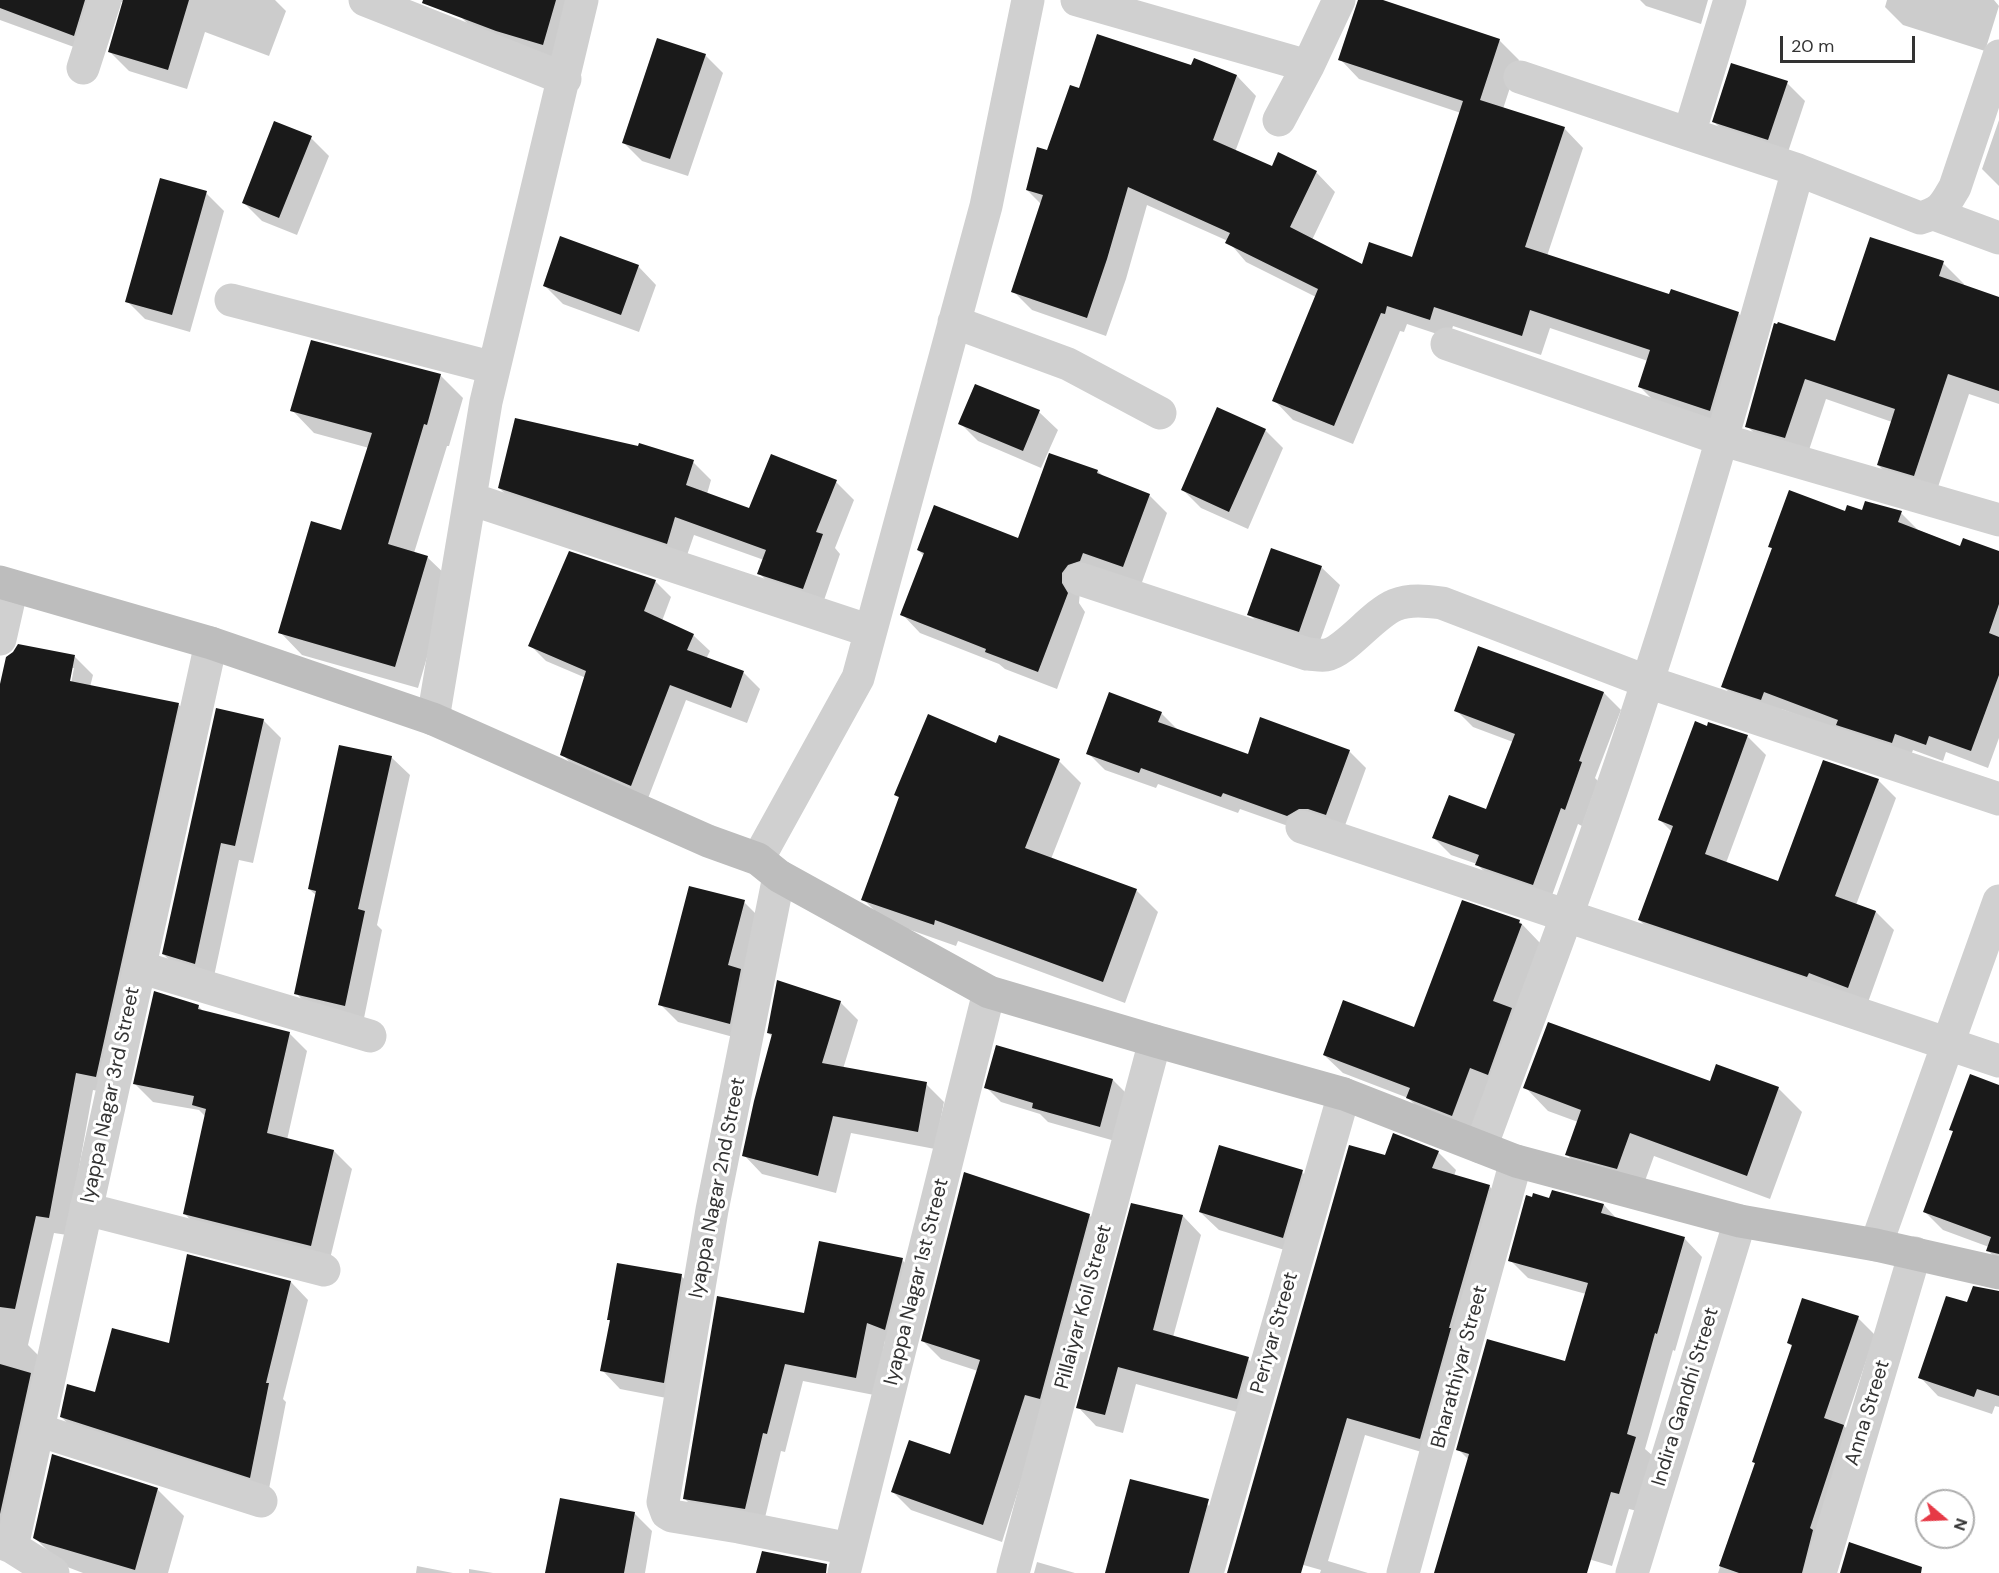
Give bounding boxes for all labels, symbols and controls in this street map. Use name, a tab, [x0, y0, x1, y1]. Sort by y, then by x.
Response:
scale bar	[1783, 24, 1918, 62]
text: 20 m	[1791, 34, 1834, 58]
street label: Iyappa Nagar 3rd Street	[76, 985, 146, 1205]
street label: Iyappa Nagar 2nd Street	[685, 1076, 751, 1300]
street label: Iyappa Nagar 1st Street	[880, 1176, 954, 1388]
street label: Pillaiyar Koil Street	[1051, 1222, 1117, 1392]
street label: Periyar Street	[1246, 1269, 1304, 1397]
street label: Bharathiyar Street	[1427, 1283, 1493, 1451]
street label: Indira Gandhi Street	[1647, 1305, 1725, 1489]
street label: Anna Street	[1841, 1357, 1895, 1469]
north arrow	[1915, 1489, 1975, 1549]
text: N	[1949, 1515, 1972, 1533]

